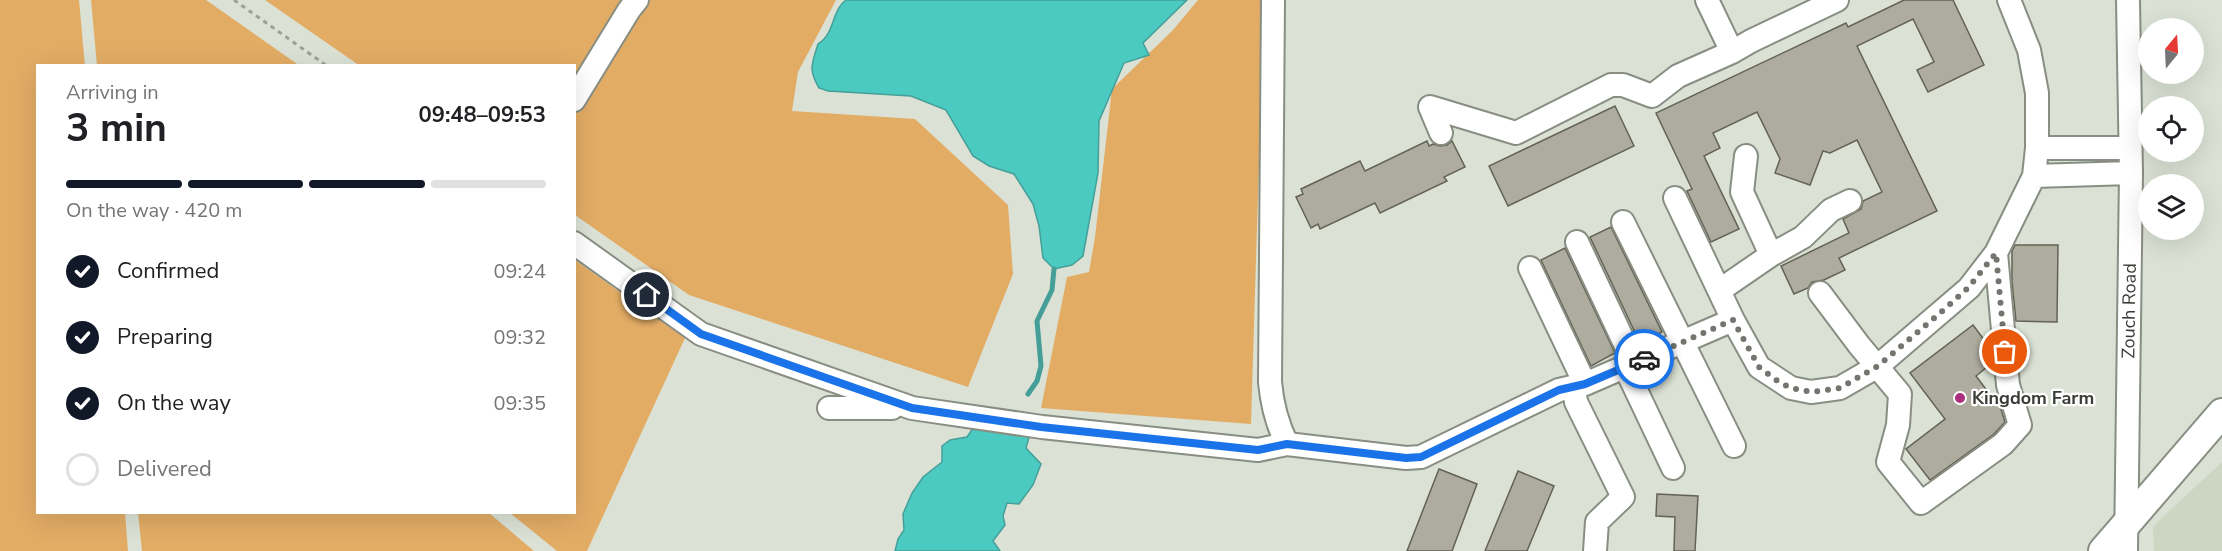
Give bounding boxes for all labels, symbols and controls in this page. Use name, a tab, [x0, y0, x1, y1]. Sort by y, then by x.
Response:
north arrow	[2138, 18, 2204, 84]
map controls	[2138, 18, 2204, 240]
text: Arriving in	[66, 79, 159, 106]
button: locate	[2138, 96, 2204, 162]
text: 09:48–09:53	[418, 100, 546, 130]
text: 3 min	[66, 102, 167, 155]
button: layers	[2138, 174, 2204, 240]
text: On the way · 420 m	[66, 197, 242, 224]
icon: check	[66, 255, 99, 288]
text: Confirmed	[117, 256, 219, 286]
text: 09:24	[493, 258, 546, 285]
street label: Zouch Road	[2116, 263, 2142, 359]
pin	[621, 269, 672, 320]
icon: home	[630, 278, 663, 311]
icon: check	[66, 321, 99, 354]
text: Preparing	[117, 322, 213, 352]
text: 09:32	[493, 324, 546, 351]
pin	[1979, 326, 2030, 377]
courier	[1614, 329, 1674, 389]
icon: bag	[1988, 335, 2021, 368]
icon: car	[1628, 343, 1661, 376]
place label: Kingdom Farm	[1972, 386, 2094, 410]
icon: check	[66, 387, 99, 420]
text: On the way	[117, 388, 231, 418]
text: 09:35	[493, 390, 546, 417]
marker: Kingdom Farm	[1953, 391, 1967, 405]
text: Delivered	[117, 454, 212, 484]

